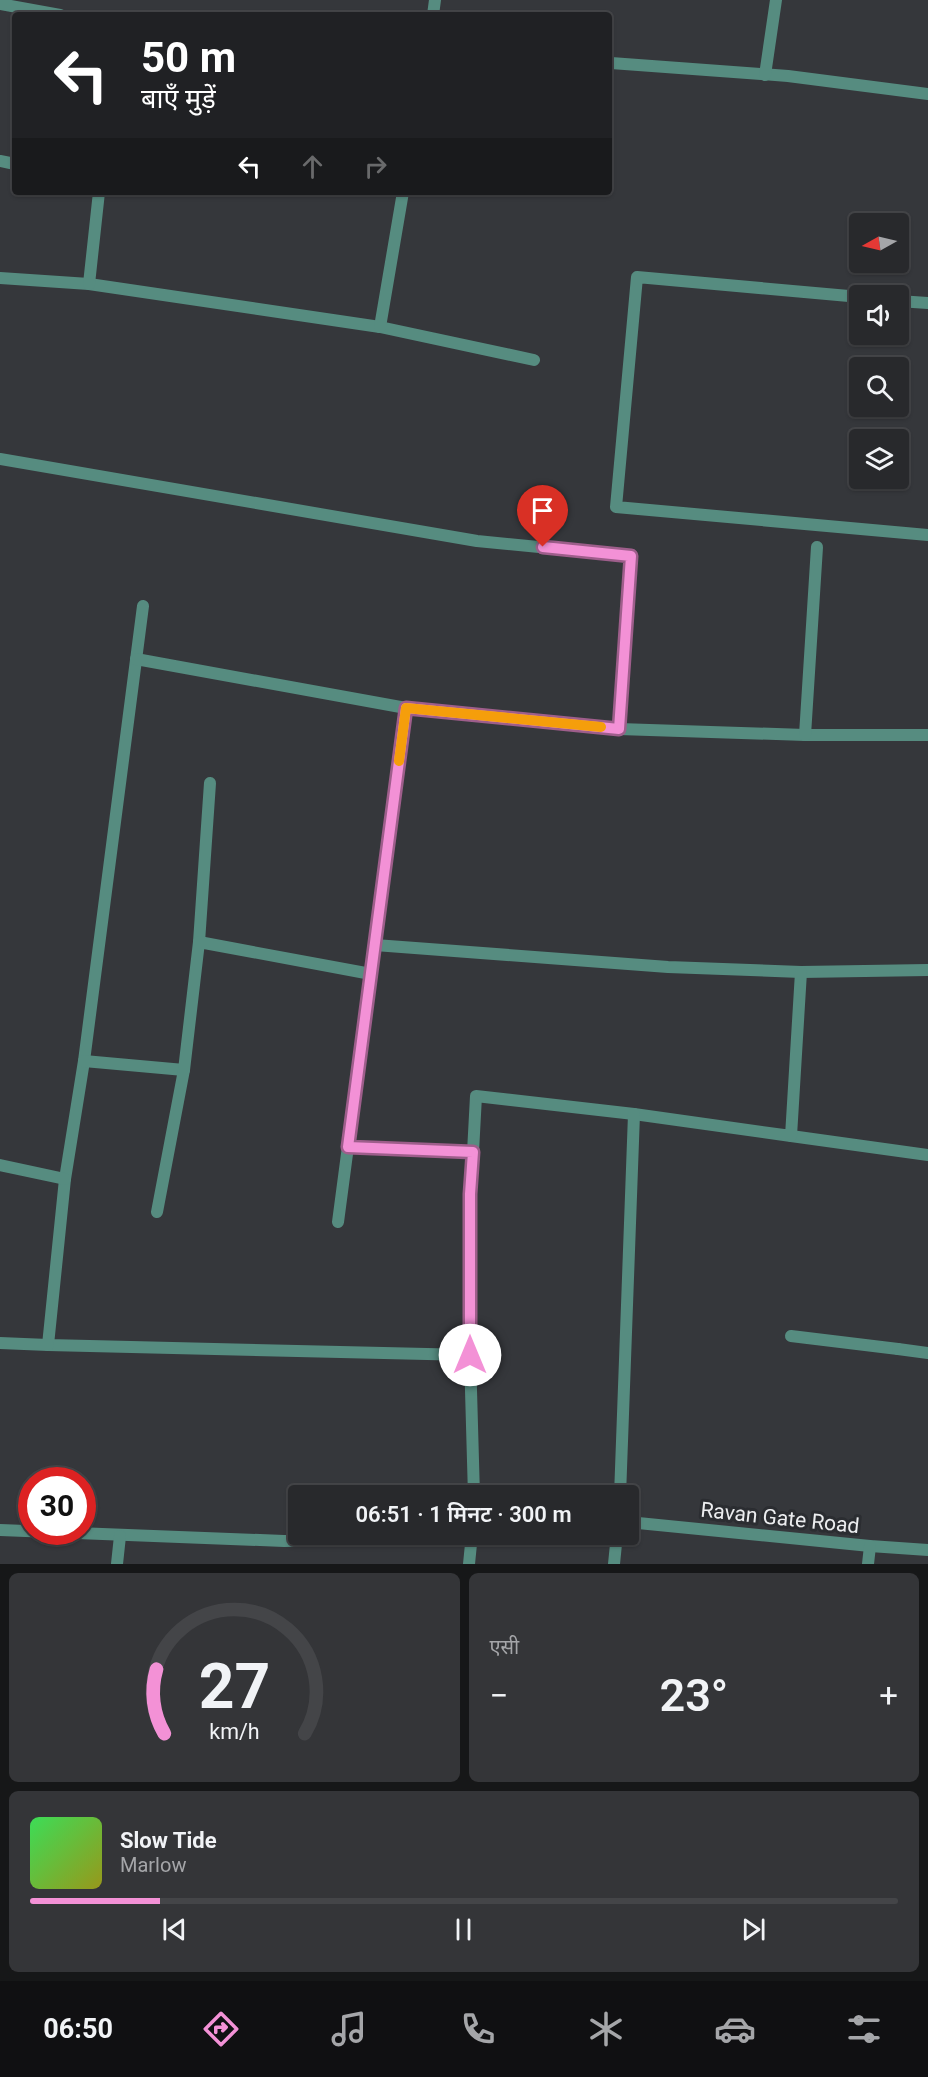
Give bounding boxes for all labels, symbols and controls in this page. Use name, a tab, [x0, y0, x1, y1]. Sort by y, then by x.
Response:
text: 50 m	[141, 33, 236, 82]
icon: left	[42, 36, 120, 114]
text: बाएँ मुड़ें	[141, 83, 216, 115]
icon: left	[233, 150, 266, 183]
icon: ahead	[296, 150, 329, 183]
icon: right	[359, 150, 392, 183]
north arrow	[849, 213, 909, 273]
map controls	[849, 213, 909, 489]
button: sound	[849, 285, 909, 345]
button: search	[849, 357, 909, 417]
button: layers	[849, 429, 909, 489]
pin	[517, 485, 568, 547]
icon: arrive	[526, 494, 559, 527]
position arrow	[438, 1323, 502, 1387]
speed limit sign: 30	[18, 1467, 96, 1545]
street label: Ravan Gate Road	[699, 1498, 861, 1538]
text: 06:51 · 1 मिनट · 300 m	[356, 1502, 572, 1527]
text: एसी	[490, 1635, 519, 1659]
text: 27	[198, 1650, 270, 1723]
text: 23°	[659, 1669, 728, 1722]
text: −	[490, 1676, 508, 1715]
text: +	[879, 1676, 898, 1715]
text: km/h	[209, 1720, 259, 1745]
text: Slow Tide	[120, 1828, 217, 1853]
text: Marlow	[120, 1853, 186, 1877]
icon: previous	[158, 1913, 191, 1946]
icon: pause	[447, 1913, 480, 1946]
icon: next	[737, 1913, 770, 1946]
icon: directions	[200, 2008, 242, 2050]
icon: music	[328, 2008, 370, 2050]
icon: phone	[457, 2008, 499, 2050]
icon: climate	[585, 2008, 627, 2050]
icon: car	[714, 2008, 756, 2050]
icon: filters	[843, 2008, 885, 2050]
text: 06:50	[43, 2013, 113, 2045]

